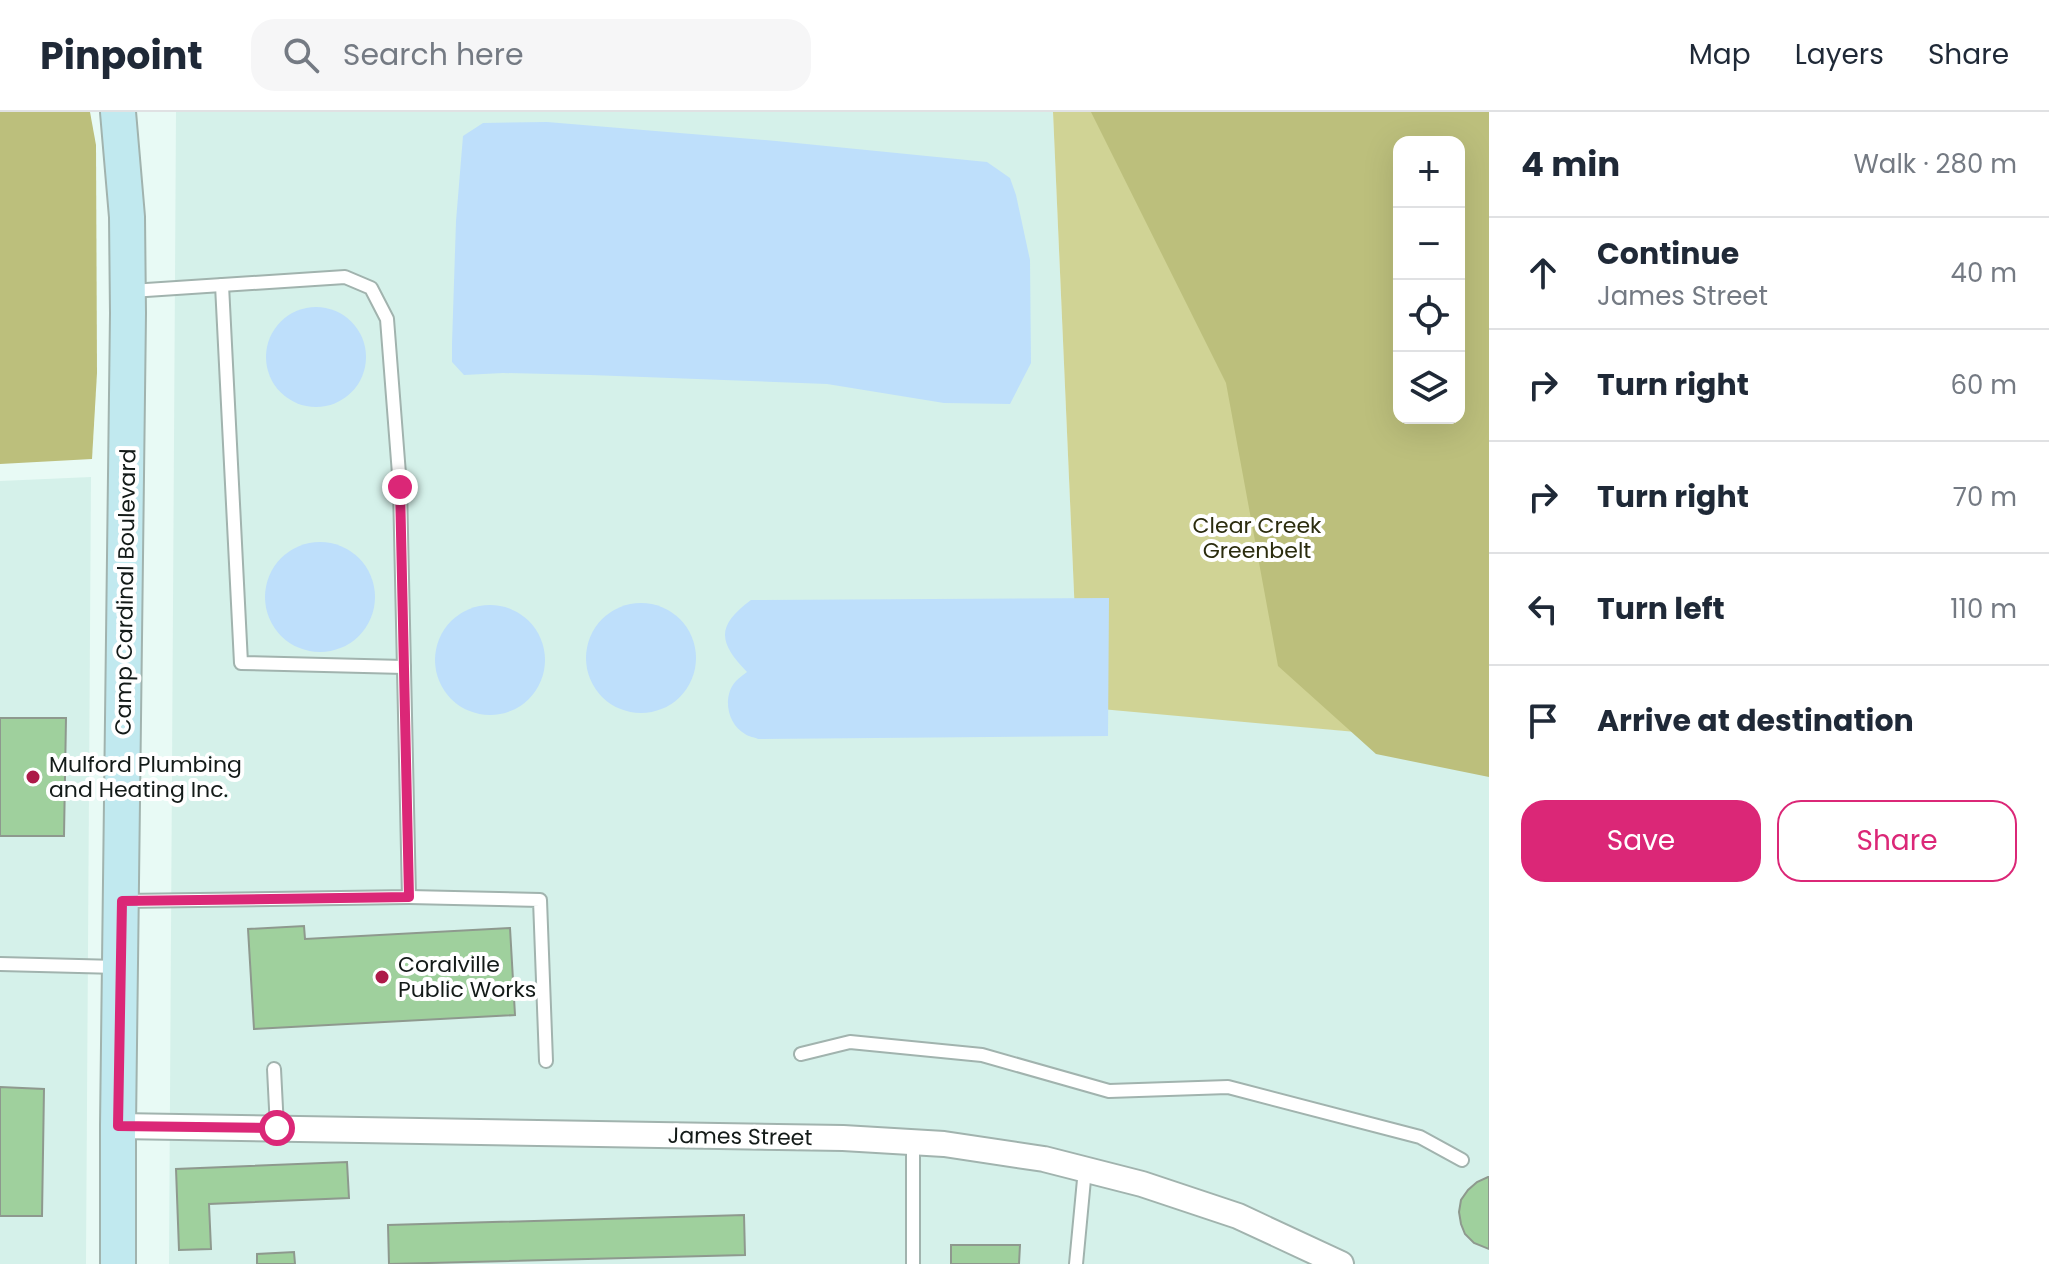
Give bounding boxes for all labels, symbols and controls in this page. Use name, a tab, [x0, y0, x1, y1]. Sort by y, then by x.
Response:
search box	[251, 19, 811, 91]
text: Pinpoint	[40, 29, 203, 82]
icon: search	[279, 33, 323, 77]
text: Search here	[343, 33, 524, 76]
text: Map	[1689, 35, 1751, 74]
text: Layers	[1795, 35, 1884, 74]
text: Share	[1928, 35, 2009, 74]
map controls	[1393, 136, 1465, 424]
button: +	[1393, 136, 1465, 208]
text: 4 min	[1521, 140, 1620, 188]
text: Walk · 280 m	[1853, 146, 2017, 182]
button: −	[1393, 208, 1465, 280]
text: Continue	[1597, 232, 1739, 275]
icon: ahead	[1521, 251, 1565, 295]
text: 40 m	[1951, 255, 2017, 291]
text: James Street	[1597, 278, 1768, 314]
button: locate	[1393, 280, 1465, 352]
button: layers	[1393, 352, 1465, 424]
icon: right	[1521, 363, 1565, 407]
text: Turn right	[1597, 363, 1749, 406]
text: 60 m	[1950, 367, 2017, 403]
street label: Camp Cardinal Boulevard	[107, 448, 144, 736]
route end	[382, 469, 418, 505]
icon: right	[1521, 475, 1565, 519]
text: Turn right	[1597, 475, 1749, 518]
text: 70 m	[1953, 479, 2017, 515]
park label: Clear Creek Greenbelt	[1193, 510, 1322, 566]
icon: left	[1521, 587, 1565, 631]
text: Turn left	[1597, 587, 1725, 630]
text: 110 m	[1950, 591, 2017, 627]
icon: arrive	[1521, 699, 1565, 743]
text: Arrive at destination	[1597, 699, 1914, 742]
place label: Mulford Plumbing and Heating Inc.	[49, 749, 242, 805]
marker: Mulford Plumbing and Heating Inc.	[24, 768, 42, 786]
button: Save	[1521, 800, 1761, 882]
button: Share	[1777, 800, 2017, 882]
place label: Coralville Public Works	[398, 949, 536, 1005]
marker: Coralville Public Works	[373, 968, 391, 986]
route start	[259, 1110, 295, 1146]
street label: James Street	[667, 1120, 813, 1153]

